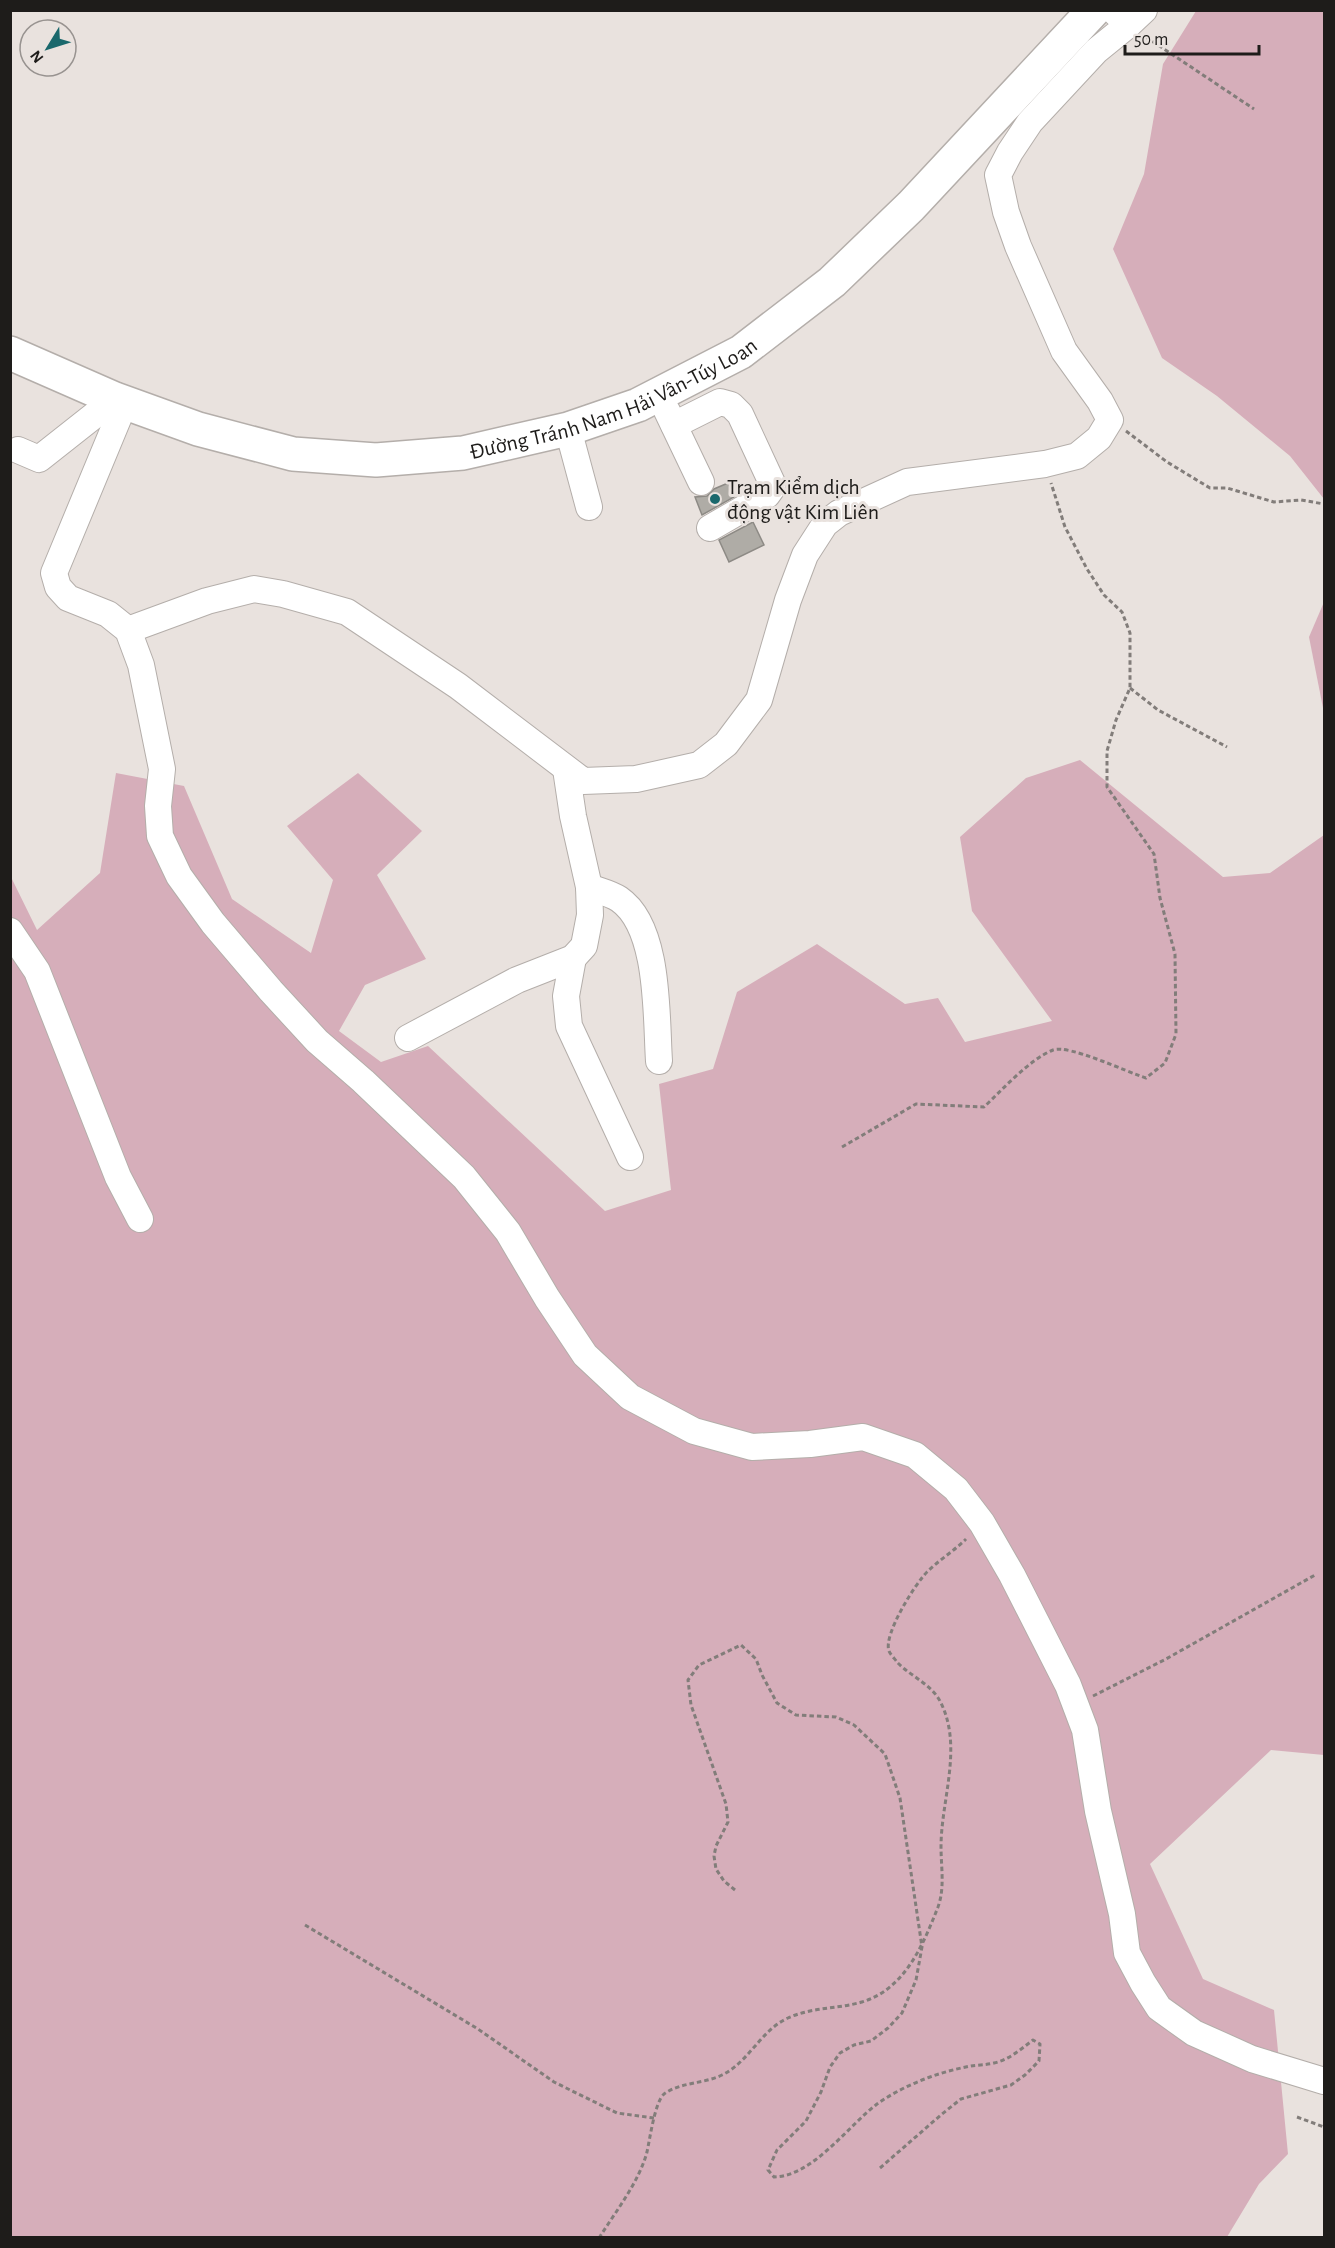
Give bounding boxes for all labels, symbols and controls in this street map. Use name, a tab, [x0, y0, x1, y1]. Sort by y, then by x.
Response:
north arrow	[18, 18, 78, 78]
scale bar	[1125, 18, 1258, 56]
text: 50 m	[1134, 31, 1168, 49]
text: N	[27, 47, 47, 66]
street label: Đường Tránh Nam Hải Vân-Túy Loan	[467, 334, 761, 463]
place label: Trạm Kiểm dịch động vật Kim Liên	[727, 476, 879, 523]
marker: Trạm Kiểm dịch động vật Kim Liên	[708, 492, 722, 506]

